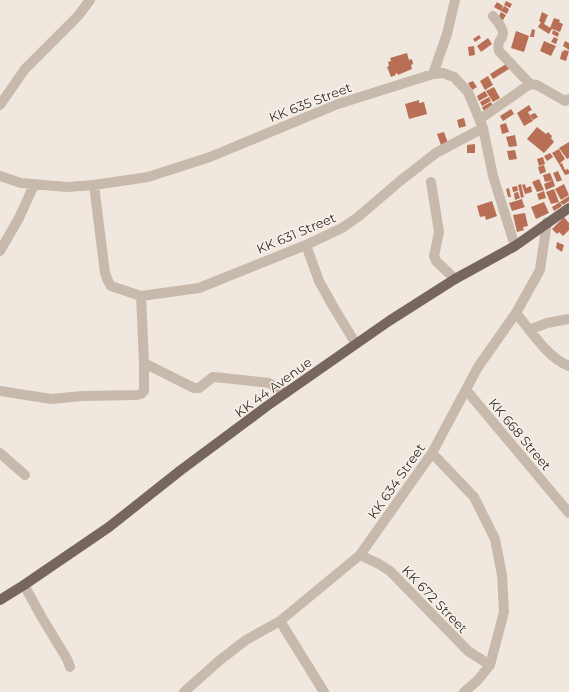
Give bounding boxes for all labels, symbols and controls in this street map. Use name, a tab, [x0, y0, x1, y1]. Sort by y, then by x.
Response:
street label: KK 635 Street	[266, 79, 354, 125]
street label: KK 631 Street	[254, 209, 338, 257]
street label: KK 44 Avenue	[231, 354, 315, 420]
street label: KK 668 Street	[485, 395, 555, 473]
street label: KK 634 Street	[364, 440, 428, 522]
street label: KK 672 Street	[399, 562, 471, 636]

